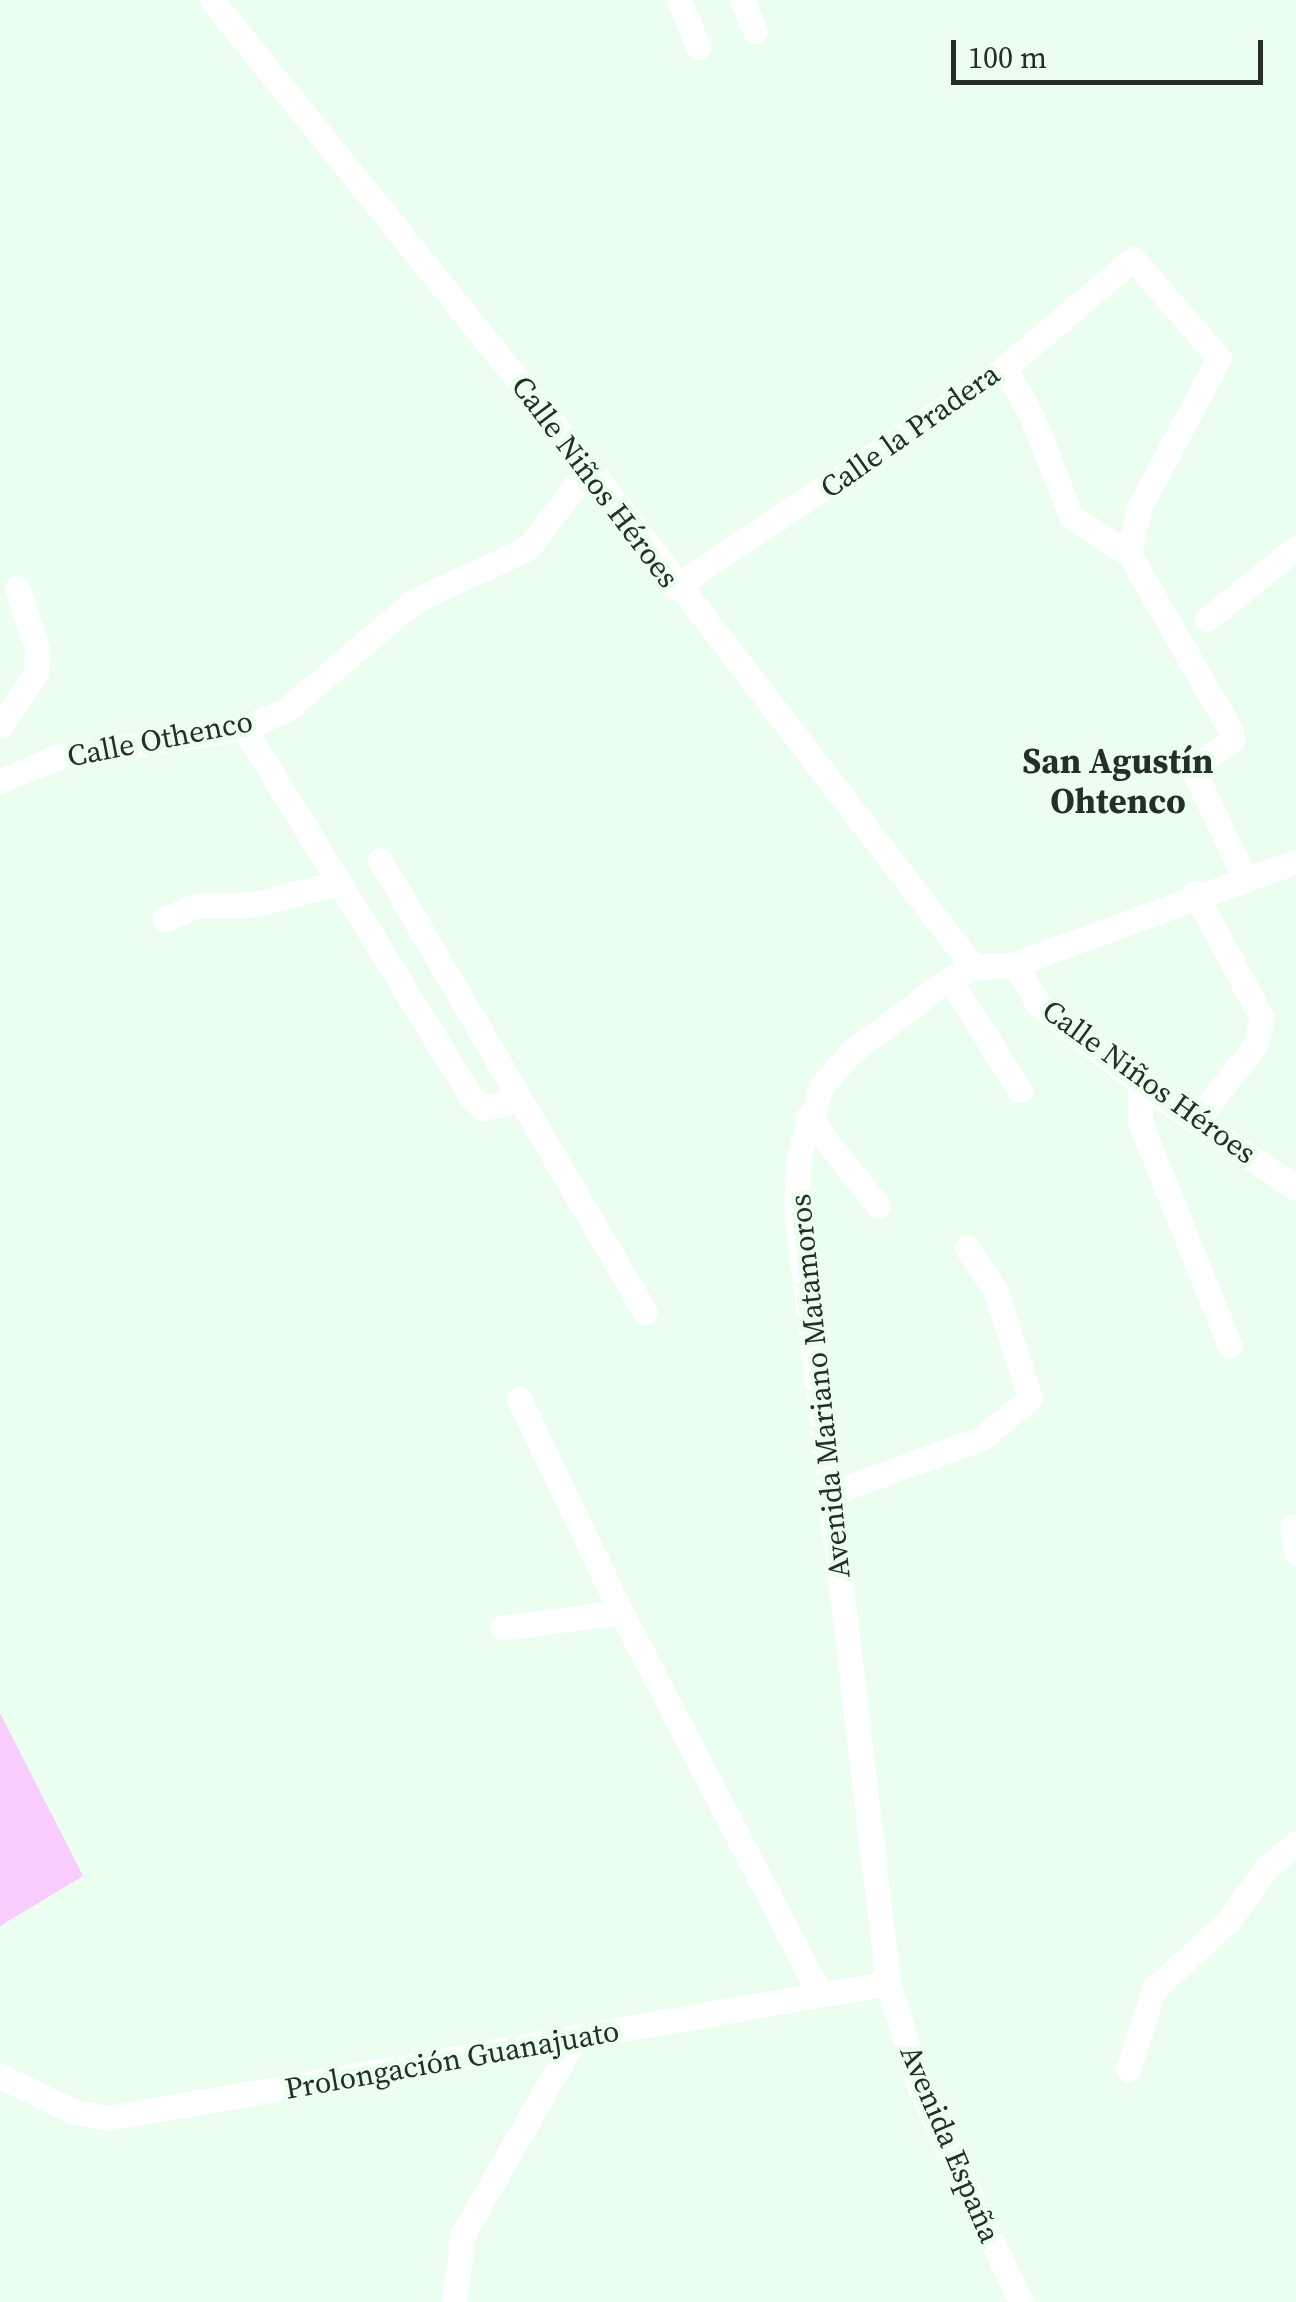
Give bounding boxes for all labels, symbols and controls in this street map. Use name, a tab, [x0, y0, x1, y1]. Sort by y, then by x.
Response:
scale bar	[956, 20, 1268, 82]
text: 100 m	[968, 37, 1047, 78]
street label: Calle la Pradera	[814, 356, 1006, 506]
street label: Calle Niños Héroes	[504, 369, 686, 595]
street label: Calle Othenco	[64, 703, 256, 775]
district label: San Agustín Ohtenco	[1022, 740, 1214, 822]
street label: Calle Niños Héroes	[1035, 992, 1263, 1172]
street label: Avenida Mariano Matamoros	[782, 1192, 858, 1580]
street label: Prolongación Guanajuato	[282, 2013, 622, 2107]
street label: Avenida España	[892, 2040, 1008, 2248]

